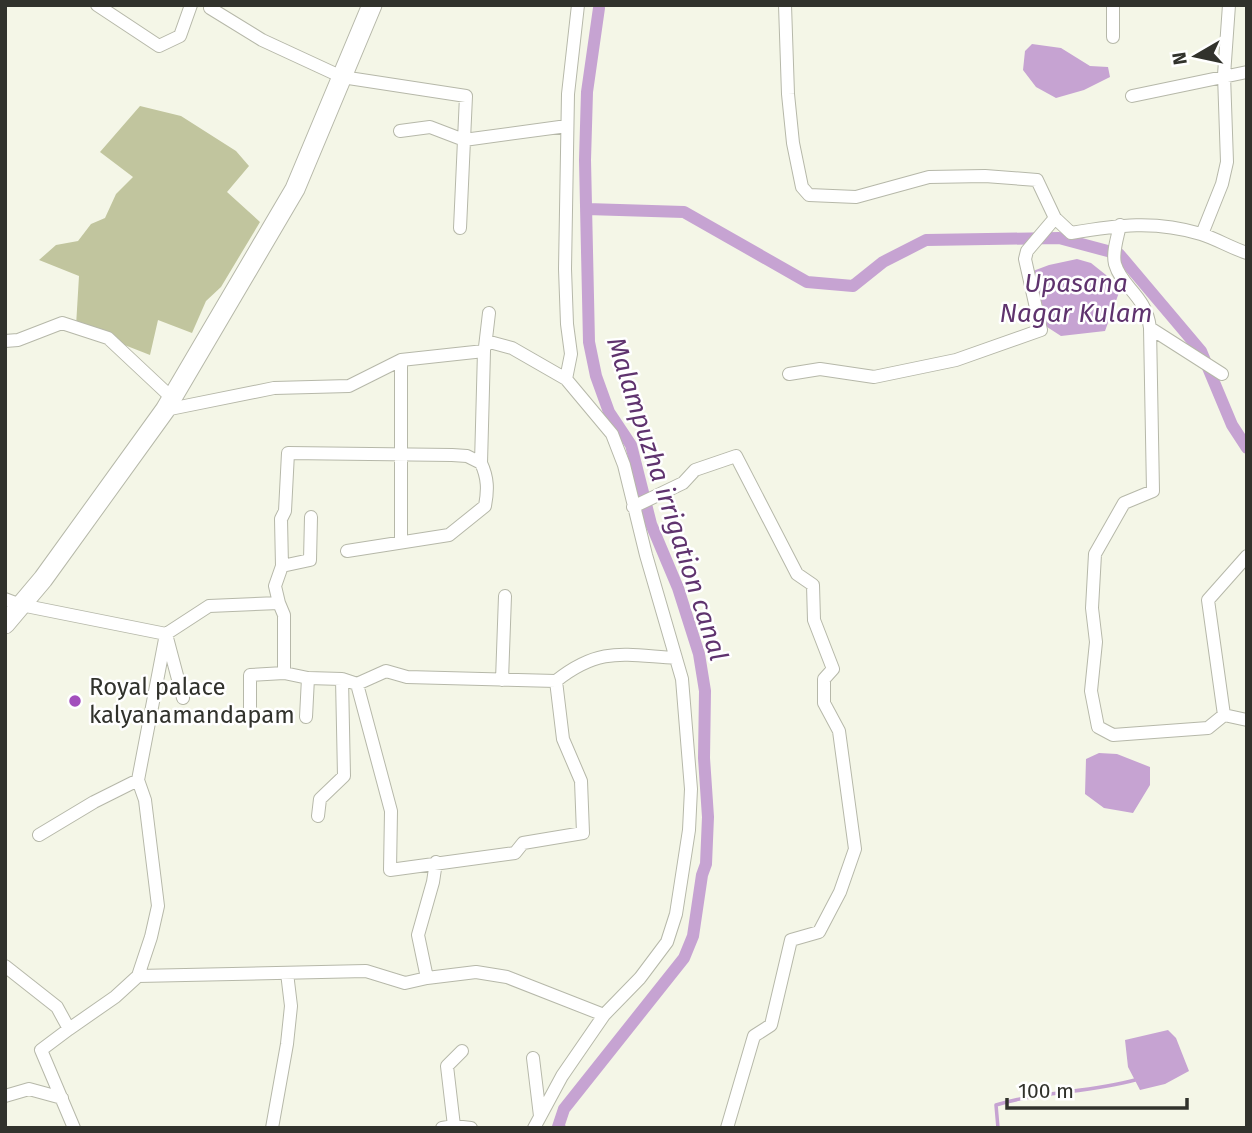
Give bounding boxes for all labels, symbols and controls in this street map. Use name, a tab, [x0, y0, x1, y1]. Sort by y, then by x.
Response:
north arrow	[1161, 21, 1231, 91]
text: N	[1167, 51, 1192, 67]
water label: Upasana Nagar Kulam	[999, 268, 1153, 329]
water label: Malampuzha irrigation canal	[600, 333, 734, 665]
place label: Royal palace kalyanamandapam	[89, 673, 295, 729]
marker: Royal palace kalyanamandapam	[67, 693, 83, 709]
scale bar	[1007, 1066, 1187, 1110]
text: 100 m	[1018, 1078, 1074, 1104]

